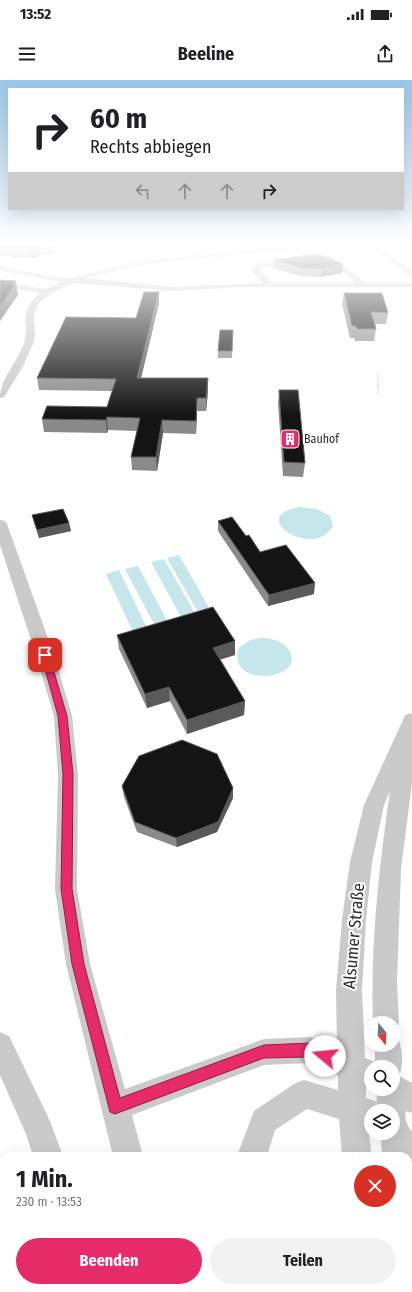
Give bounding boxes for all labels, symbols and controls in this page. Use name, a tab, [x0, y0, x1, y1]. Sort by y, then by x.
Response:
text: 13:52	[20, 5, 51, 23]
icon: menu	[16, 43, 38, 65]
text: Beeline	[178, 43, 234, 65]
icon: share	[374, 43, 396, 65]
text: 60 m	[90, 102, 147, 135]
icon: right	[24, 104, 76, 156]
text: Rechts abbiegen	[90, 136, 211, 158]
icon: left	[132, 180, 154, 202]
icon: ahead	[174, 180, 196, 202]
icon: ahead	[216, 180, 238, 202]
icon: right	[258, 180, 280, 202]
building icon: Bauhof	[279, 428, 301, 450]
place label: Bauhof	[304, 432, 340, 446]
pin	[28, 638, 62, 672]
icon: arrive	[34, 644, 56, 666]
street label: Alsumer Straße	[339, 882, 369, 990]
north arrow	[364, 1016, 400, 1052]
map controls	[364, 1016, 400, 1140]
position arrow	[304, 1035, 346, 1077]
button: search	[364, 1060, 400, 1096]
button: layers	[364, 1104, 400, 1140]
text: 1 Min.	[16, 1165, 73, 1193]
button: close	[354, 1165, 396, 1207]
text: 230 m · 13:53	[16, 1194, 82, 1209]
button: Beenden	[16, 1238, 202, 1284]
button: Teilen	[210, 1238, 396, 1284]

